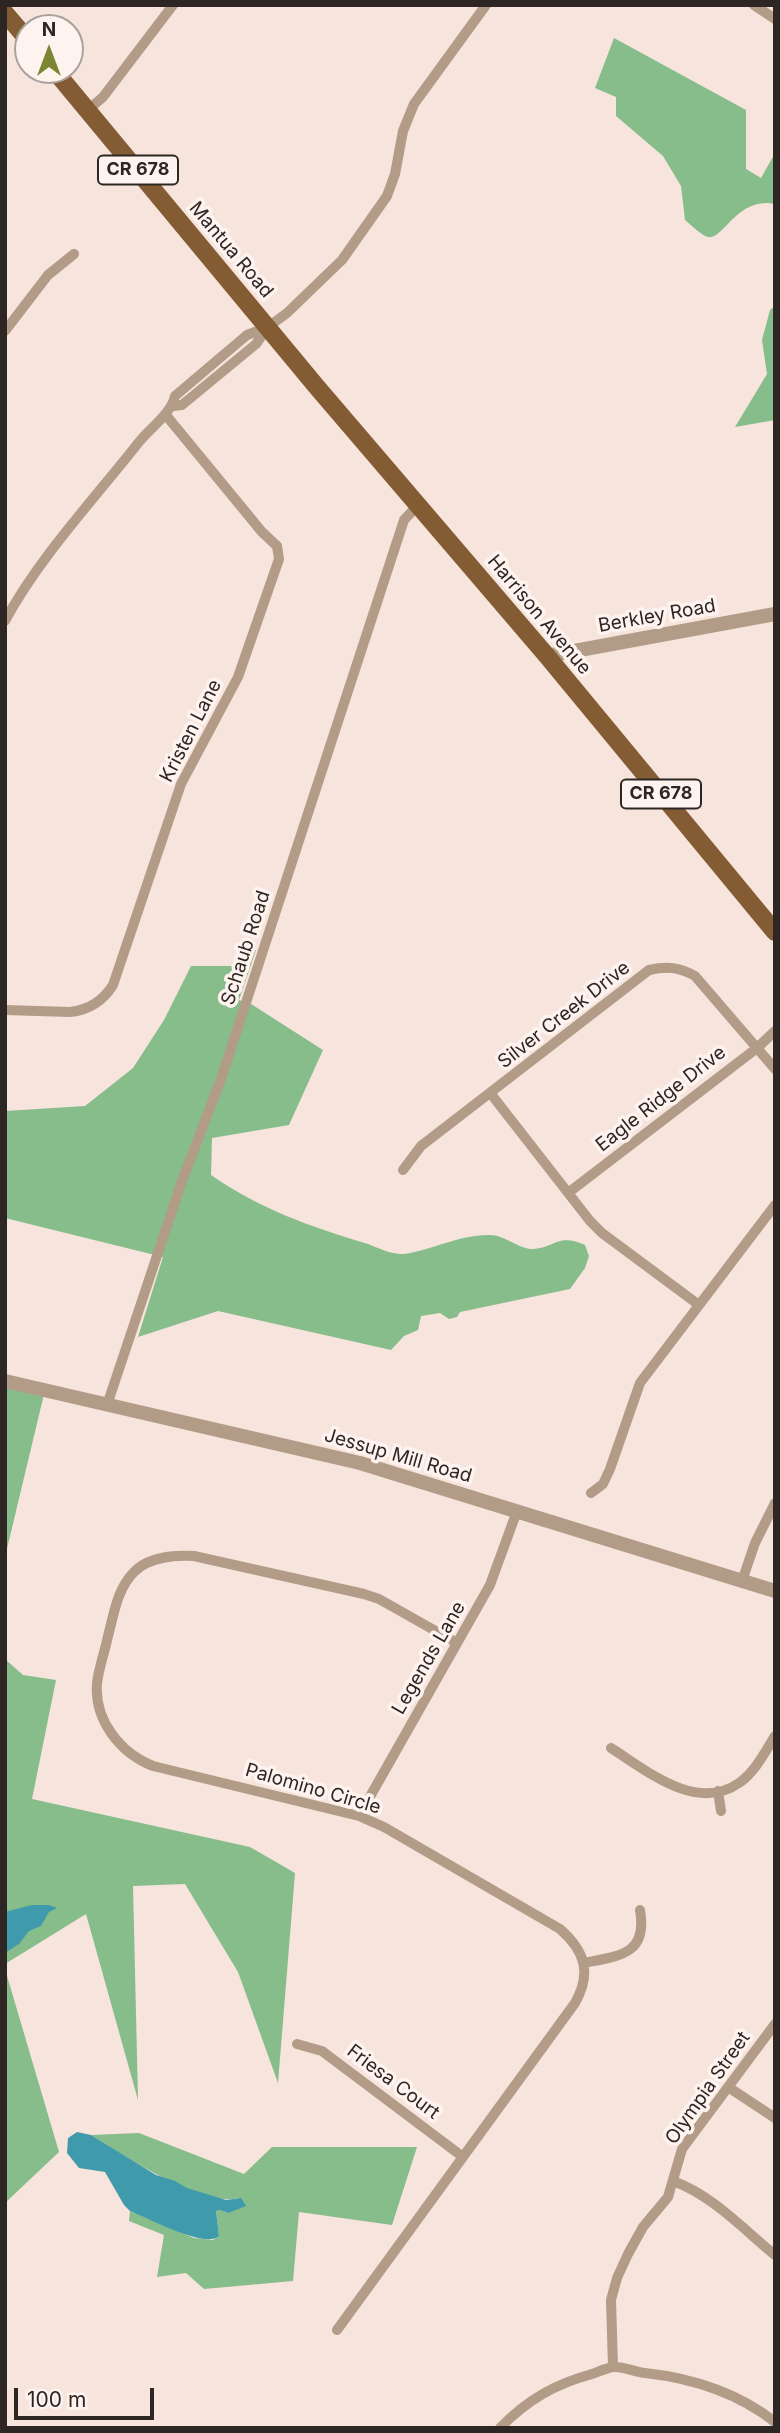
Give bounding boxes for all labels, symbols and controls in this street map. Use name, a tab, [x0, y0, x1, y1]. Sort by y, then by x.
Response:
north arrow	[14, 14, 84, 84]
text: N	[42, 18, 56, 41]
road number: CR 678	[98, 155, 178, 184]
street label: Mantua Road	[184, 197, 278, 303]
street label: Harrison Avenue	[482, 551, 596, 679]
street label: Berkley Road	[597, 594, 717, 638]
street label: Kristen Lane	[155, 676, 227, 786]
road number: CR 678	[621, 780, 701, 808]
street label: Schaub Road	[217, 888, 275, 1008]
street label: Silver Creek Drive	[493, 956, 635, 1074]
street label: Eagle Ridge Drive	[592, 1041, 730, 1157]
street label: Jessup Mill Road	[322, 1424, 474, 1488]
street label: Legends Lane	[388, 1598, 470, 1718]
street label: Palomino Circle	[243, 1759, 383, 1819]
street label: Olympia Street	[661, 2027, 755, 2149]
street label: Friesa Court	[342, 2040, 444, 2124]
scale bar	[18, 2374, 158, 2418]
text: 100 m	[27, 2387, 86, 2412]

